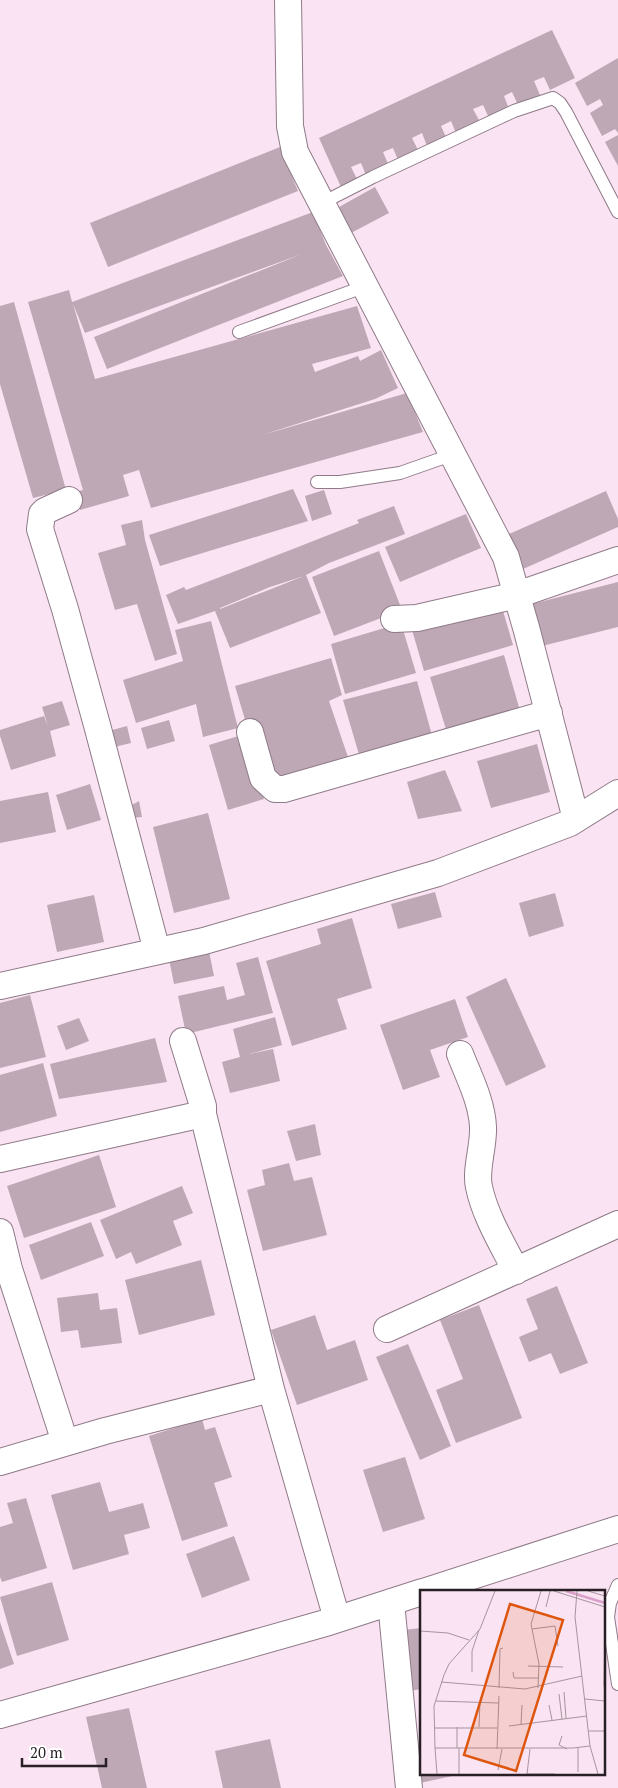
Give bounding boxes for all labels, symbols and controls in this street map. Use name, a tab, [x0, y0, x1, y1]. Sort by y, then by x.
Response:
inset map	[420, 1590, 606, 1776]
scale bar	[22, 1736, 106, 1768]
text: 20 m	[30, 1742, 63, 1762]

